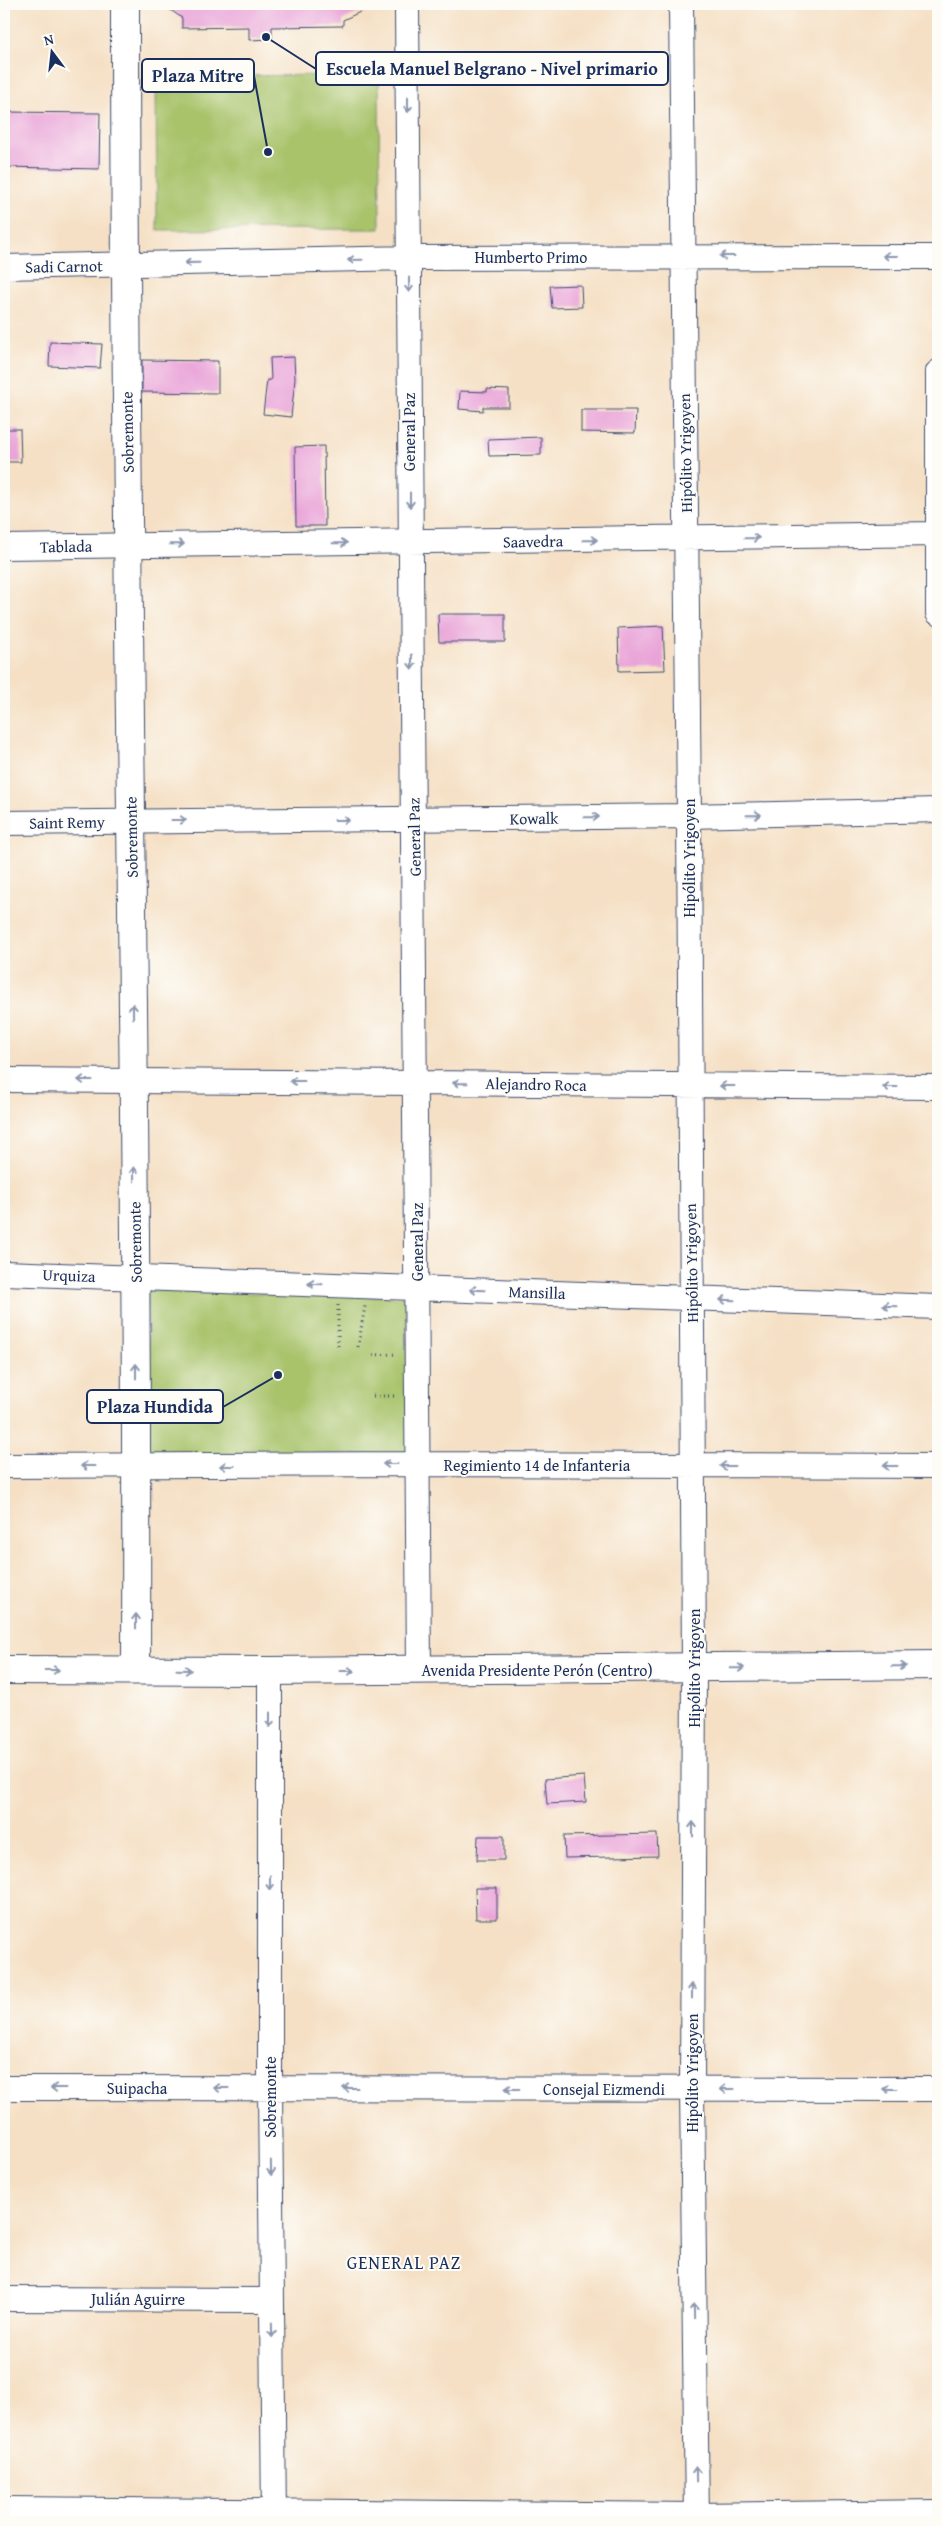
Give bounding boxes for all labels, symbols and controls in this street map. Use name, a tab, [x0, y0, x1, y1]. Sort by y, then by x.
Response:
north arrow	[28, 28, 78, 78]
text: N	[42, 28, 56, 50]
callout: Escuela Manuel Belgrano - Nivel primario	[316, 52, 668, 85]
text: Escuela Manuel Belgrano - Nivel primario	[326, 55, 658, 82]
callout: Plaza Mitre	[142, 59, 254, 92]
text: Plaza Mitre	[152, 62, 244, 89]
one-way arrow	[403, 96, 413, 113]
street label: Humberto Primo	[475, 245, 587, 269]
one-way arrow	[719, 251, 736, 261]
one-way arrow	[882, 251, 898, 261]
street label: Sadi Carnot	[25, 253, 103, 279]
one-way arrow	[347, 255, 363, 264]
one-way arrow	[184, 258, 200, 268]
one-way arrow	[404, 276, 414, 293]
street label: Sobremonte	[114, 391, 140, 473]
street label: General Paz	[397, 393, 421, 471]
street label: Hipólito Yrigoyen	[672, 393, 698, 513]
one-way arrow	[405, 492, 415, 508]
street label: Saavedra	[503, 528, 564, 554]
one-way arrow	[744, 533, 760, 542]
street label: Tablada	[40, 534, 93, 558]
one-way arrow	[582, 535, 598, 545]
one-way arrow	[332, 538, 348, 547]
one-way arrow	[169, 539, 185, 549]
one-way arrow	[407, 654, 416, 670]
street label: Sobremonte	[118, 796, 144, 878]
street label: General Paz	[401, 797, 427, 877]
street label: Hipólito Yrigoyen	[677, 798, 701, 918]
street label: Kowalk	[509, 806, 559, 830]
street label: Saint Remy	[29, 809, 105, 835]
one-way arrow	[746, 810, 762, 820]
one-way arrow	[584, 813, 600, 822]
one-way arrow	[334, 815, 350, 825]
one-way arrow	[171, 816, 187, 825]
one-way arrow	[128, 1003, 138, 1020]
street label: Alejandro Roca	[485, 1071, 587, 1097]
one-way arrow	[77, 1075, 93, 1085]
one-way arrow	[289, 1076, 306, 1086]
one-way arrow	[452, 1078, 468, 1088]
one-way arrow	[719, 1081, 736, 1091]
one-way arrow	[882, 1082, 898, 1092]
one-way arrow	[129, 1166, 139, 1182]
street label: Sobremonte	[122, 1201, 148, 1283]
street label: General Paz	[405, 1203, 429, 1281]
street label: Hipólito Yrigoyen	[678, 1203, 704, 1323]
street label: Urquiza	[42, 1262, 96, 1288]
one-way arrow	[307, 1279, 323, 1288]
street label: Mansilla	[508, 1279, 566, 1305]
one-way arrow	[470, 1285, 486, 1295]
one-way arrow	[719, 1295, 736, 1305]
one-way arrow	[882, 1301, 898, 1310]
one-way arrow	[131, 1363, 141, 1380]
callout: Plaza Hundida	[87, 1390, 223, 1423]
text: Plaza Hundida	[97, 1393, 214, 1420]
street label: Regimiento 14 de Infanteria	[444, 1453, 631, 1477]
one-way arrow	[382, 1459, 398, 1469]
one-way arrow	[80, 1461, 96, 1471]
one-way arrow	[219, 1461, 236, 1471]
one-way arrow	[719, 1461, 736, 1471]
one-way arrow	[882, 1461, 898, 1471]
street label: Hipólito Yrigoyen	[682, 1608, 706, 1728]
one-way arrow	[131, 1613, 141, 1630]
street label: Avenida Presidente Perón (Centro)	[421, 1658, 653, 1682]
one-way arrow	[891, 1661, 907, 1671]
one-way arrow	[728, 1663, 745, 1673]
one-way arrow	[44, 1665, 60, 1675]
one-way arrow	[176, 1666, 192, 1675]
one-way arrow	[338, 1666, 355, 1676]
one-way arrow	[265, 1712, 275, 1728]
one-way arrow	[688, 1821, 698, 1837]
one-way arrow	[265, 1874, 275, 1890]
one-way arrow	[687, 1983, 697, 2000]
street label: Hipólito Yrigoyen	[680, 2013, 704, 2133]
street label: Sobremonte	[258, 2056, 282, 2138]
street label: Suipacha	[107, 2076, 168, 2100]
street label: Consejal Eizmendi	[543, 2077, 665, 2101]
one-way arrow	[51, 2083, 67, 2093]
one-way arrow	[213, 2083, 230, 2093]
one-way arrow	[342, 2083, 358, 2093]
one-way arrow	[504, 2084, 520, 2094]
one-way arrow	[719, 2084, 736, 2094]
one-way arrow	[882, 2084, 898, 2094]
one-way arrow	[266, 2159, 275, 2175]
district label: GENERAL PAZ	[347, 2249, 461, 2276]
street label: Julián Aguirre	[89, 2287, 185, 2311]
one-way arrow	[689, 2303, 699, 2320]
one-way arrow	[267, 2322, 277, 2338]
one-way arrow	[691, 2466, 701, 2482]

